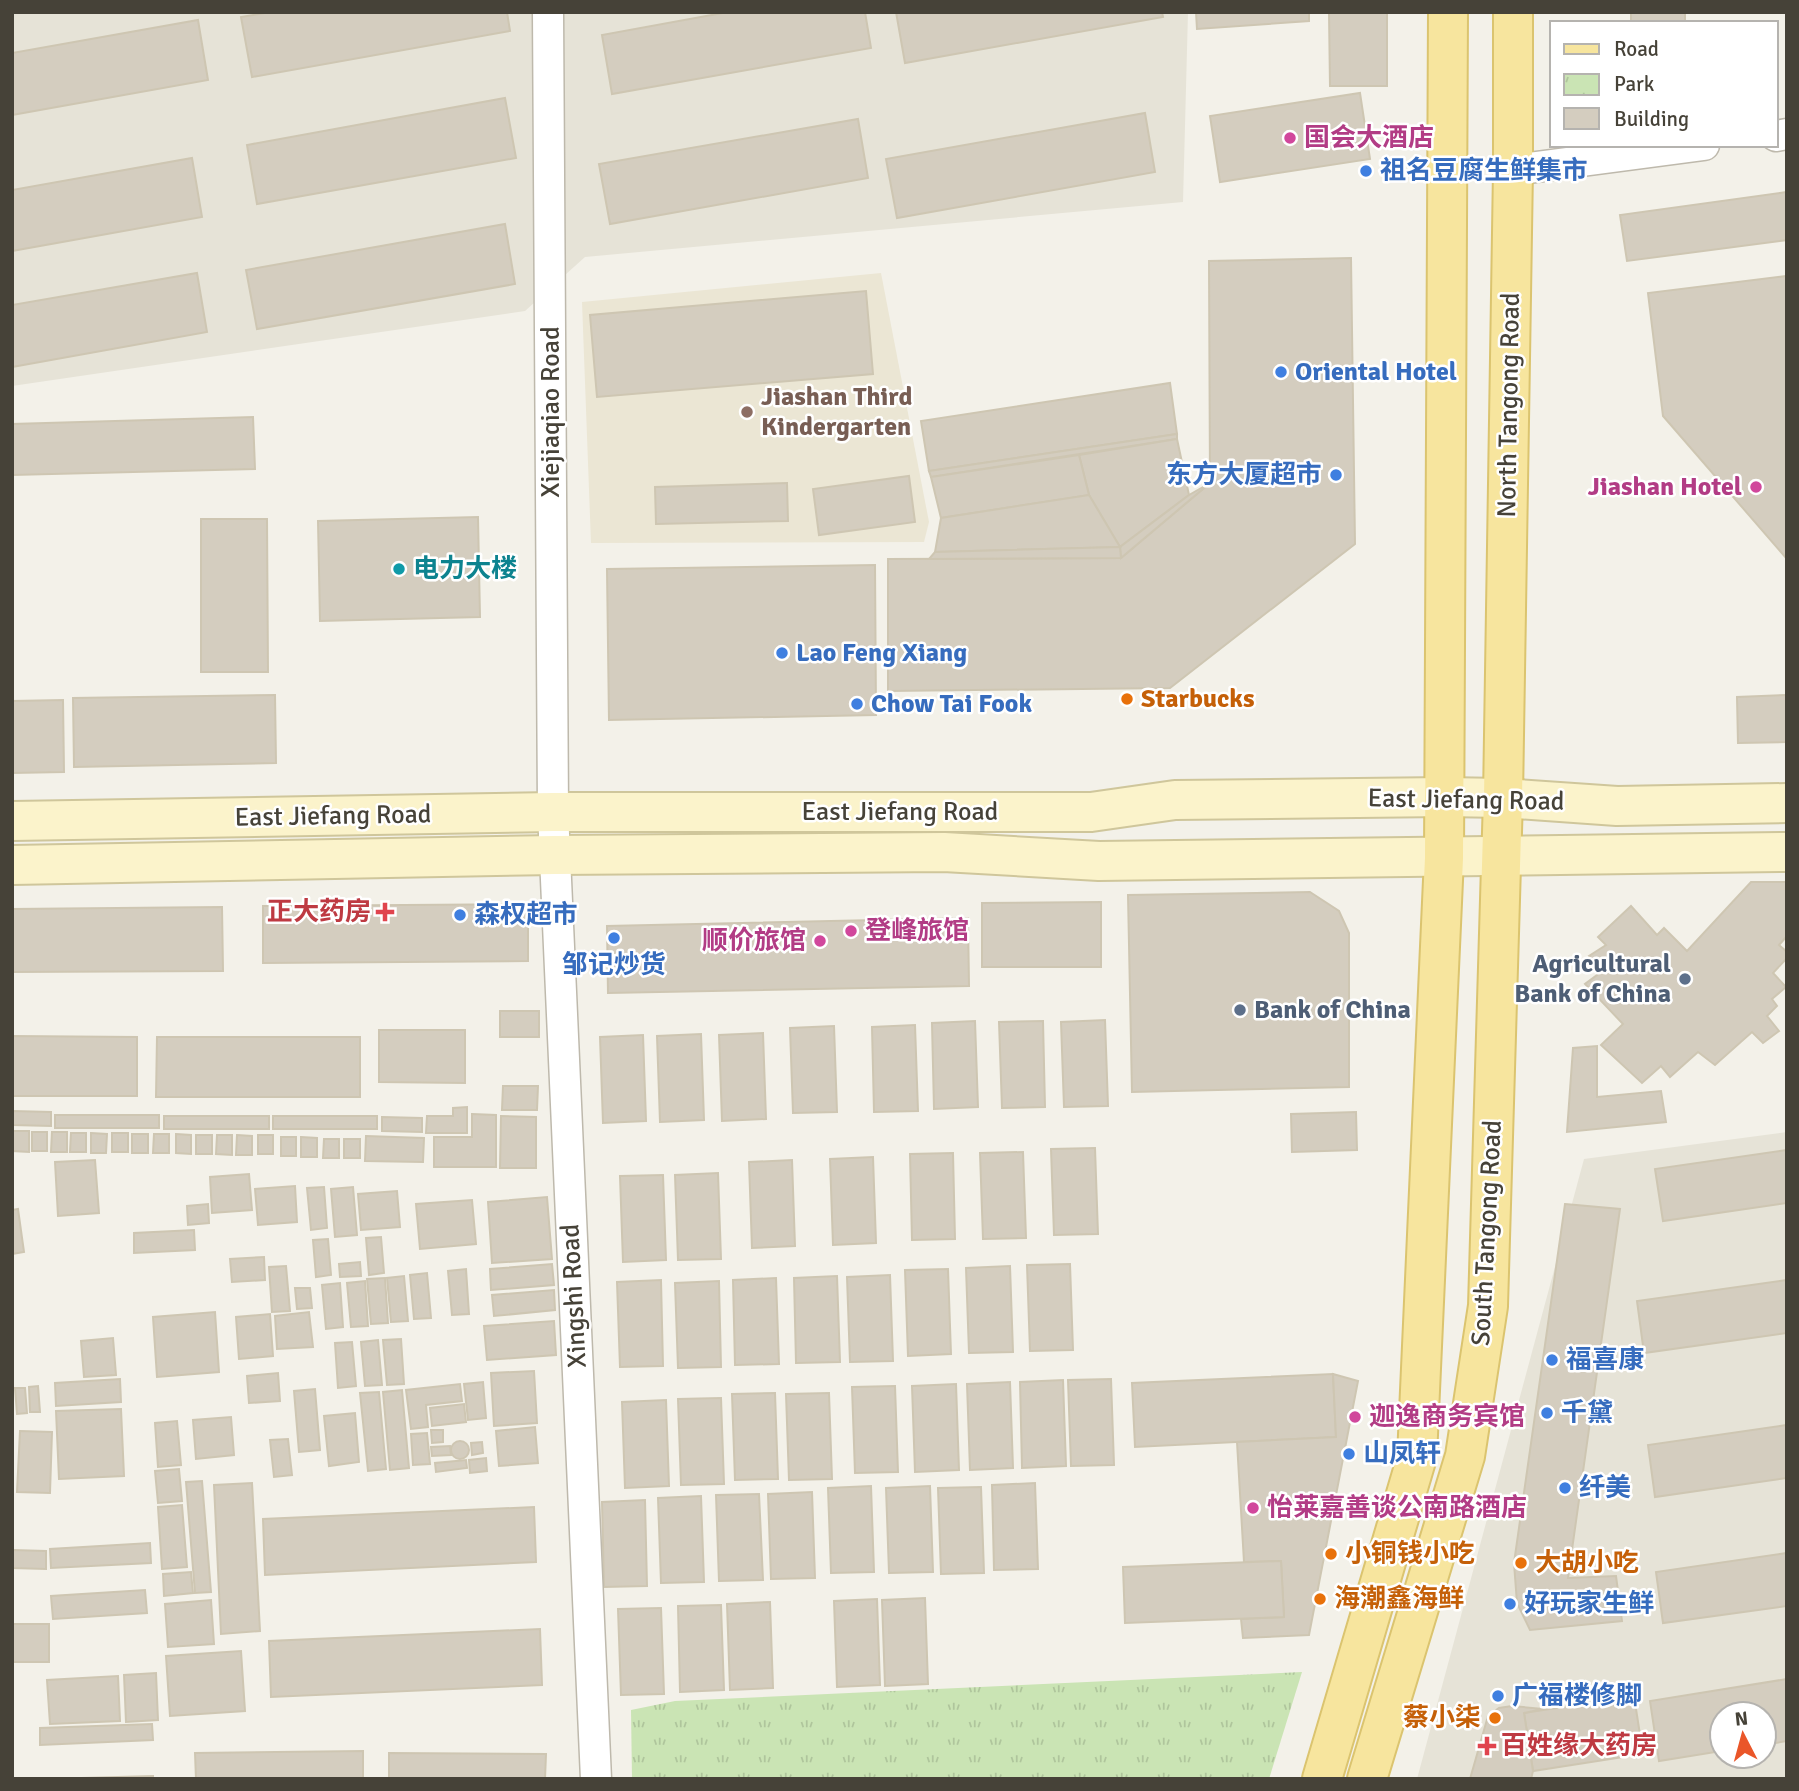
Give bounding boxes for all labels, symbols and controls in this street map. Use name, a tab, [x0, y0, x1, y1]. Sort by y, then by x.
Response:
legend	[1550, 21, 1778, 147]
text: Road	[1614, 36, 1659, 62]
text: Park	[1614, 71, 1655, 97]
text: Building	[1614, 106, 1689, 132]
place label: 国会大酒店	[1304, 122, 1434, 154]
marker: 国会大酒店	[1282, 130, 1298, 146]
place label: 祖名豆腐生鲜集市	[1380, 155, 1588, 187]
marker: 祖名豆腐生鲜集市	[1358, 163, 1374, 179]
street label: North Tangong Road	[1491, 292, 1527, 518]
street label: Xiejiaqiao Road	[535, 326, 567, 498]
place label: Oriental Hotel	[1295, 356, 1457, 388]
marker: Oriental Hotel	[1273, 364, 1289, 380]
place label: Jiashan Third Kindergarten	[761, 381, 912, 443]
marker: Jiashan Third Kindergarten	[739, 404, 755, 420]
place label: 东方大厦超市	[1166, 459, 1322, 491]
marker: 东方大厦超市	[1328, 467, 1344, 483]
place label: Jiashan Hotel	[1588, 471, 1742, 503]
marker: Jiashan Hotel	[1748, 479, 1764, 495]
place label: 电力大楼	[413, 553, 517, 585]
marker: 电力大楼	[391, 561, 407, 577]
place label: Lao Feng Xiang	[796, 637, 967, 669]
marker: Lao Feng Xiang	[774, 645, 790, 661]
place label: Starbucks	[1141, 683, 1254, 715]
place label: Chow Tai Fook	[871, 688, 1032, 720]
marker: Starbucks	[1119, 691, 1135, 707]
marker: Chow Tai Fook	[849, 696, 865, 712]
street label: East Jiefang Road	[1367, 782, 1565, 818]
street label: East Jiefang Road	[802, 796, 998, 828]
street label: East Jiefang Road	[234, 798, 432, 834]
place label: 正大药房	[267, 896, 371, 928]
place label: 森权超市	[474, 899, 578, 931]
marker: 正大药房	[377, 904, 393, 920]
marker: 森权超市	[452, 907, 468, 923]
place label: 登峰旅馆	[865, 915, 969, 947]
marker: 登峰旅馆	[843, 923, 859, 939]
place label: 顺价旅馆	[702, 925, 806, 957]
marker: 邹记炒货	[606, 930, 622, 946]
marker: 顺价旅馆	[812, 933, 828, 949]
place label: Agricultural Bank of China	[1514, 948, 1671, 1010]
place label: 邹记炒货	[562, 949, 666, 981]
marker: Agricultural Bank of China	[1677, 971, 1693, 987]
place label: Bank of China	[1254, 994, 1411, 1026]
marker: Bank of China	[1232, 1002, 1248, 1018]
street label: South Tangong Road	[1465, 1119, 1509, 1347]
street label: Xingshi Road	[554, 1223, 594, 1369]
place label: 福喜康	[1566, 1344, 1644, 1376]
marker: 福喜康	[1544, 1352, 1560, 1368]
place label: 千黛	[1561, 1397, 1613, 1429]
place label: 迦逸商务宾馆	[1369, 1401, 1525, 1433]
marker: 千黛	[1539, 1405, 1555, 1421]
marker: 迦逸商务宾馆	[1347, 1409, 1363, 1425]
place label: 山凤轩	[1363, 1438, 1441, 1470]
marker: 山凤轩	[1341, 1446, 1357, 1462]
place label: 纤美	[1579, 1472, 1631, 1504]
marker: 纤美	[1557, 1480, 1573, 1496]
place label: 怡莱嘉善谈公南路酒店	[1267, 1492, 1527, 1524]
marker: 怡莱嘉善谈公南路酒店	[1245, 1500, 1261, 1516]
place label: 小铜钱小吃	[1345, 1538, 1475, 1570]
marker: 小铜钱小吃	[1323, 1546, 1339, 1562]
place label: 大胡小吃	[1535, 1547, 1639, 1579]
marker: 大胡小吃	[1513, 1555, 1529, 1571]
place label: 海潮鑫海鲜	[1334, 1583, 1464, 1615]
place label: 好玩家生鲜	[1524, 1588, 1654, 1620]
marker: 海潮鑫海鲜	[1312, 1591, 1328, 1607]
marker: 好玩家生鲜	[1502, 1596, 1518, 1612]
place label: 广福楼修脚	[1512, 1680, 1642, 1712]
marker: 广福楼修脚	[1490, 1688, 1506, 1704]
north arrow	[1708, 1700, 1778, 1770]
place label: 蔡小柒	[1403, 1702, 1481, 1734]
text: N	[1734, 1706, 1749, 1732]
marker: 蔡小柒	[1487, 1710, 1503, 1726]
place label: 百姓缘大药房	[1501, 1730, 1657, 1762]
marker: 百姓缘大药房	[1479, 1738, 1495, 1754]

